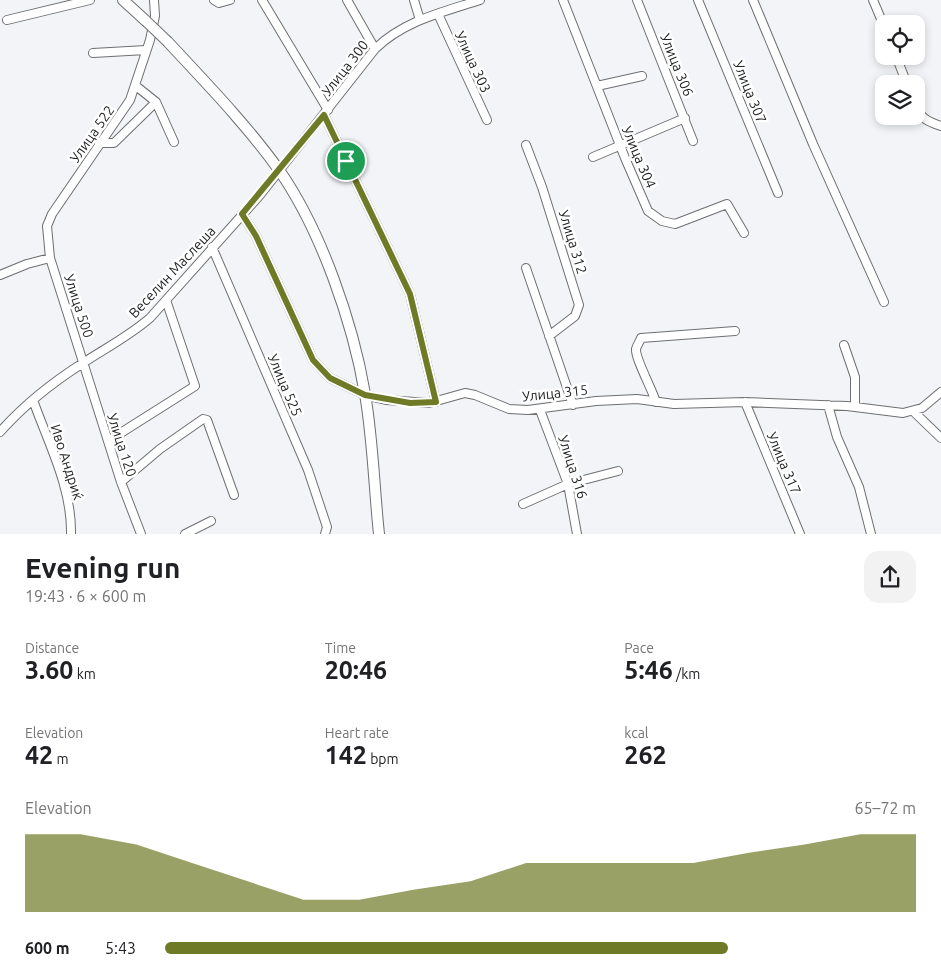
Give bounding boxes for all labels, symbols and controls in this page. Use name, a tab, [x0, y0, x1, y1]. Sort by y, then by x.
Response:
map controls	[875, 15, 925, 125]
button: locate	[875, 15, 925, 65]
street label: Улица 303	[452, 29, 494, 95]
street label: Улица 306	[657, 31, 697, 99]
street label: Улица 300	[318, 37, 372, 99]
street label: Улица 307	[730, 58, 770, 126]
button: layers	[875, 75, 925, 125]
street label: Улица 522	[67, 102, 117, 166]
street label: Улица 304	[619, 124, 659, 191]
pin	[325, 140, 367, 182]
icon: arrive	[332, 147, 360, 175]
street label: Улица 312	[556, 208, 590, 276]
street label: Веселин Маслеша	[125, 223, 219, 321]
street label: Улица 500	[61, 272, 97, 340]
street label: Улица 525	[265, 352, 305, 418]
street label: Улица 315	[521, 382, 589, 404]
street label: Улица 120	[104, 411, 140, 479]
street label: Иво Андриќ	[47, 422, 87, 502]
street label: Улица 317	[764, 430, 804, 496]
street label: Улица 316	[555, 433, 591, 501]
button: share	[864, 551, 916, 603]
text: Evening run	[25, 552, 180, 583]
text: 19:43 · 6 × 600 m	[25, 587, 146, 605]
text: Distance	[25, 640, 79, 656]
text: Time	[325, 640, 356, 656]
text: Pace	[624, 640, 654, 656]
text: 3.60	[25, 656, 73, 684]
text: 20:46	[325, 656, 387, 684]
text: 5:46	[624, 656, 673, 684]
text: km	[73, 666, 96, 682]
text: /km	[673, 666, 700, 682]
text: Elevation	[25, 725, 83, 741]
text: Heart rate	[325, 725, 389, 741]
text: kcal	[624, 725, 649, 741]
text: 42	[25, 741, 53, 769]
text: 142	[325, 741, 367, 769]
text: 262	[624, 741, 667, 769]
text: m	[53, 751, 69, 767]
text: bpm	[367, 751, 399, 767]
text: Elevation	[25, 799, 92, 817]
text: 65–72 m	[854, 799, 916, 817]
text: 600 m	[25, 939, 70, 957]
text: 5:43	[105, 939, 136, 957]

